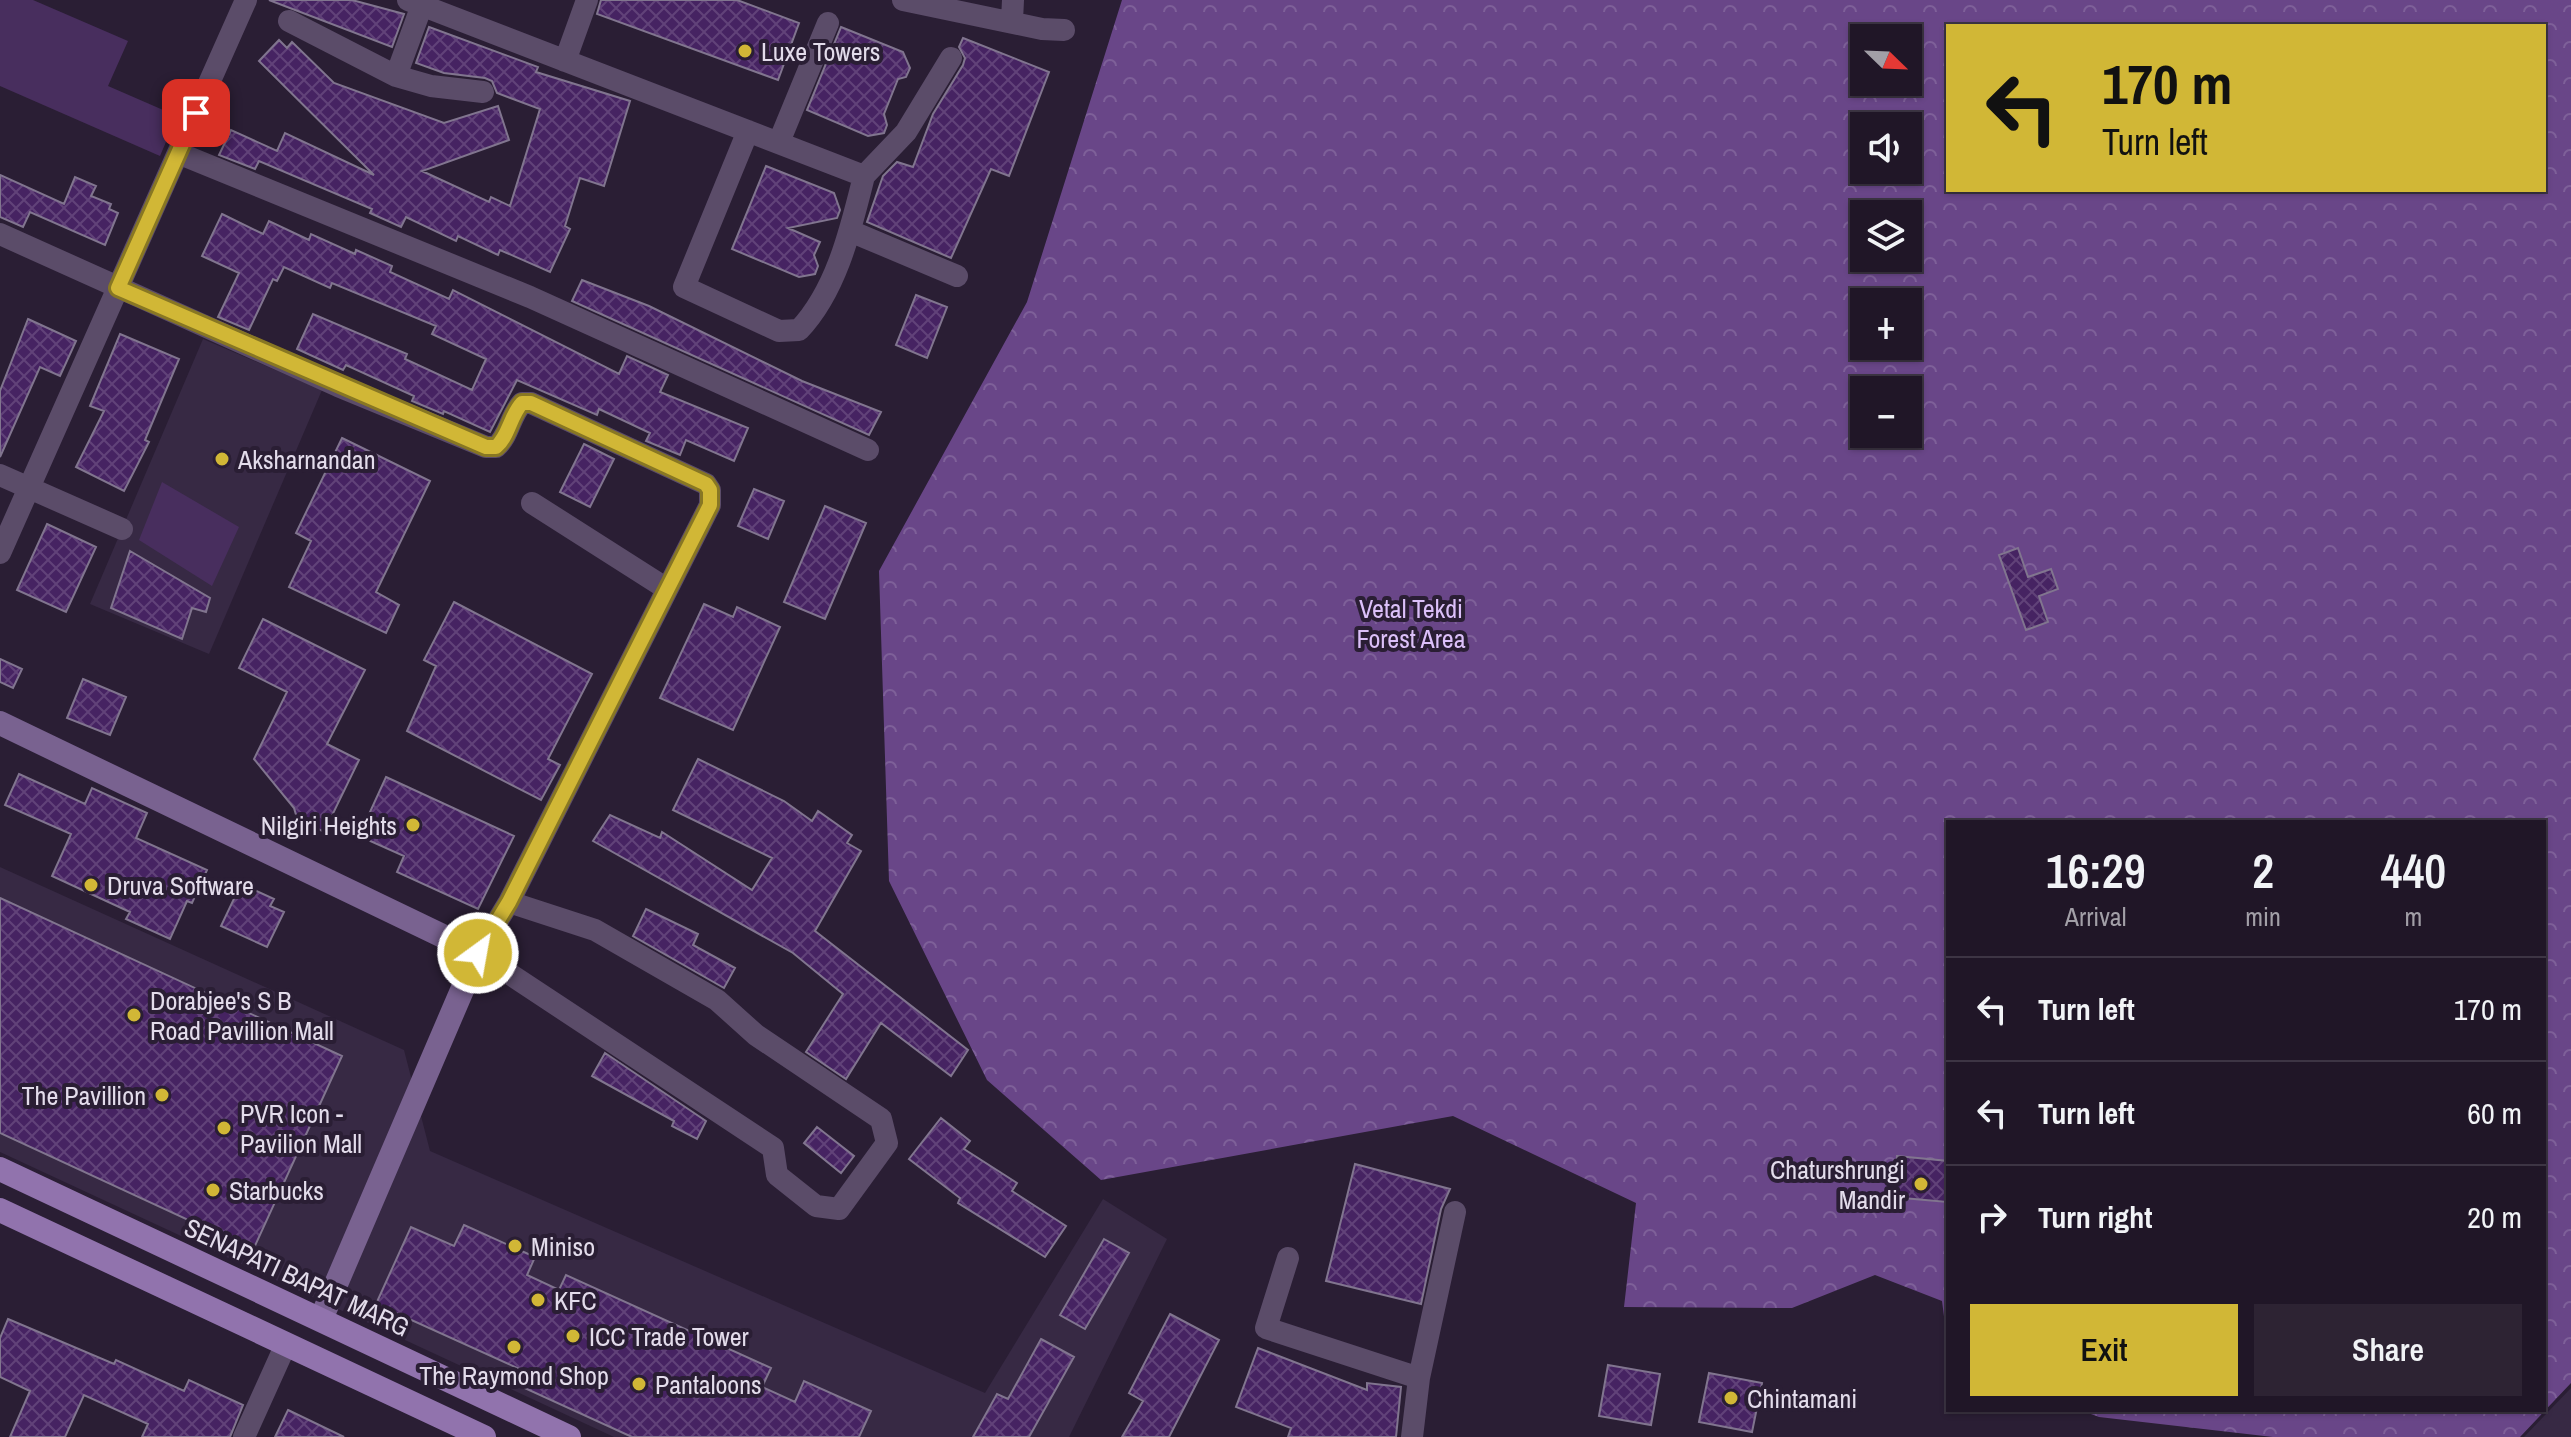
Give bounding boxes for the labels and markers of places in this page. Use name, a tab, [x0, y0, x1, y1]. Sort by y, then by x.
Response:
place label: Luxe Towers	[761, 34, 880, 69]
marker: Luxe Towers	[736, 42, 754, 60]
pin	[162, 79, 230, 147]
place label: Aksharnandan	[237, 442, 376, 477]
marker: Aksharnandan	[213, 450, 231, 468]
place label: Nilgiri Heights	[261, 808, 397, 843]
marker: Nilgiri Heights	[404, 816, 422, 834]
place label: Druva Software	[107, 868, 254, 903]
marker: Druva Software	[82, 876, 100, 894]
place label: Dorabjee's S B Road Pavillion Mall	[150, 983, 334, 1048]
marker: Dorabjee's S B Road Pavillion Mall	[125, 1006, 143, 1024]
place label: The Pavillion	[22, 1078, 146, 1113]
marker: The Pavillion	[153, 1086, 171, 1104]
place label: PVR Icon - Pavilion Mall	[240, 1096, 362, 1161]
marker: PVR Icon - Pavilion Mall	[215, 1119, 233, 1137]
place label: Chaturshrungi Mandir	[1770, 1152, 1905, 1217]
place label: Starbucks	[229, 1173, 324, 1208]
marker: Chaturshrungi Mandir	[1912, 1175, 1930, 1193]
marker: Starbucks	[204, 1181, 222, 1199]
place label: Miniso	[531, 1229, 595, 1264]
marker: Miniso	[506, 1237, 524, 1255]
place label: KFC	[554, 1283, 597, 1318]
marker: KFC	[529, 1291, 547, 1309]
place label: ICC Trade Tower	[589, 1319, 749, 1354]
marker: ICC Trade Tower	[564, 1327, 582, 1345]
marker: The Raymond Shop	[505, 1338, 523, 1356]
place label: The Raymond Shop	[419, 1358, 609, 1393]
place label: Pantaloons	[655, 1367, 762, 1402]
marker: Pantaloons	[630, 1375, 648, 1393]
place label: Chintamani	[1747, 1381, 1857, 1416]
marker: Chintamani	[1722, 1389, 1740, 1407]

